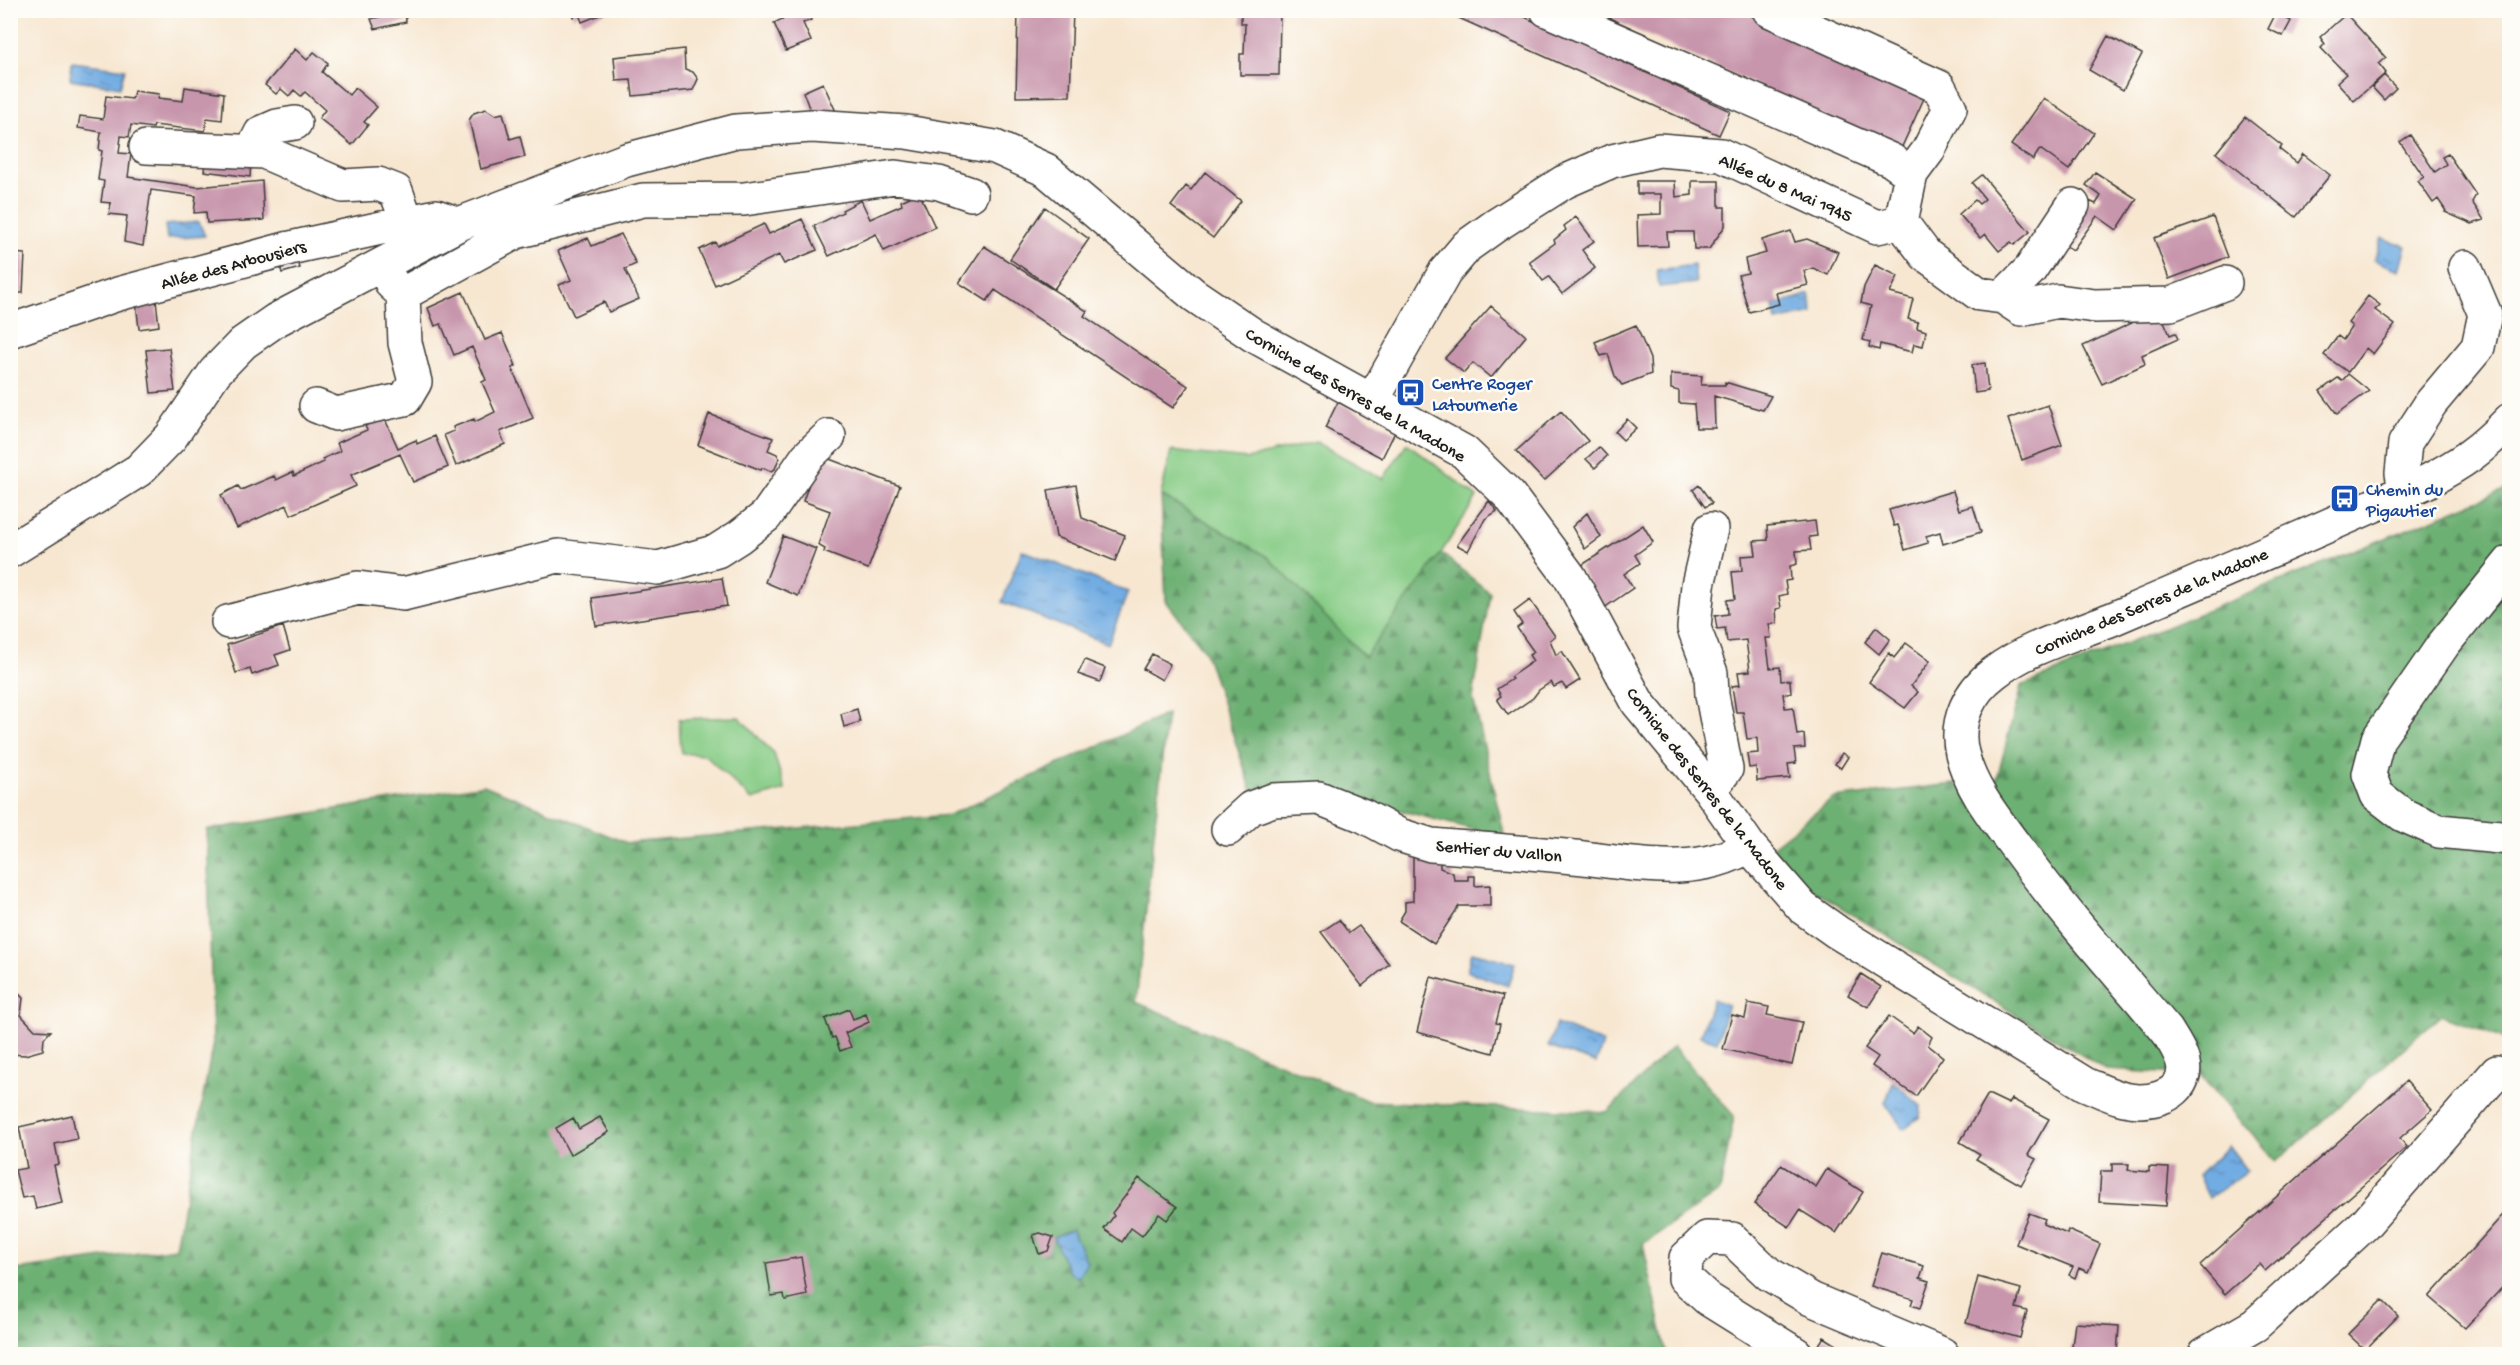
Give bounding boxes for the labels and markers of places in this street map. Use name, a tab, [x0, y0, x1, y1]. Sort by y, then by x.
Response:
place label: Centre Roger Latournerie	[1432, 375, 1533, 417]
bus stop icon: Centre Roger Latournerie	[1395, 377, 1427, 409]
place label: Chemin du Pigautier	[2365, 481, 2444, 523]
bus stop icon: Chemin du Pigautier	[2329, 483, 2361, 515]

